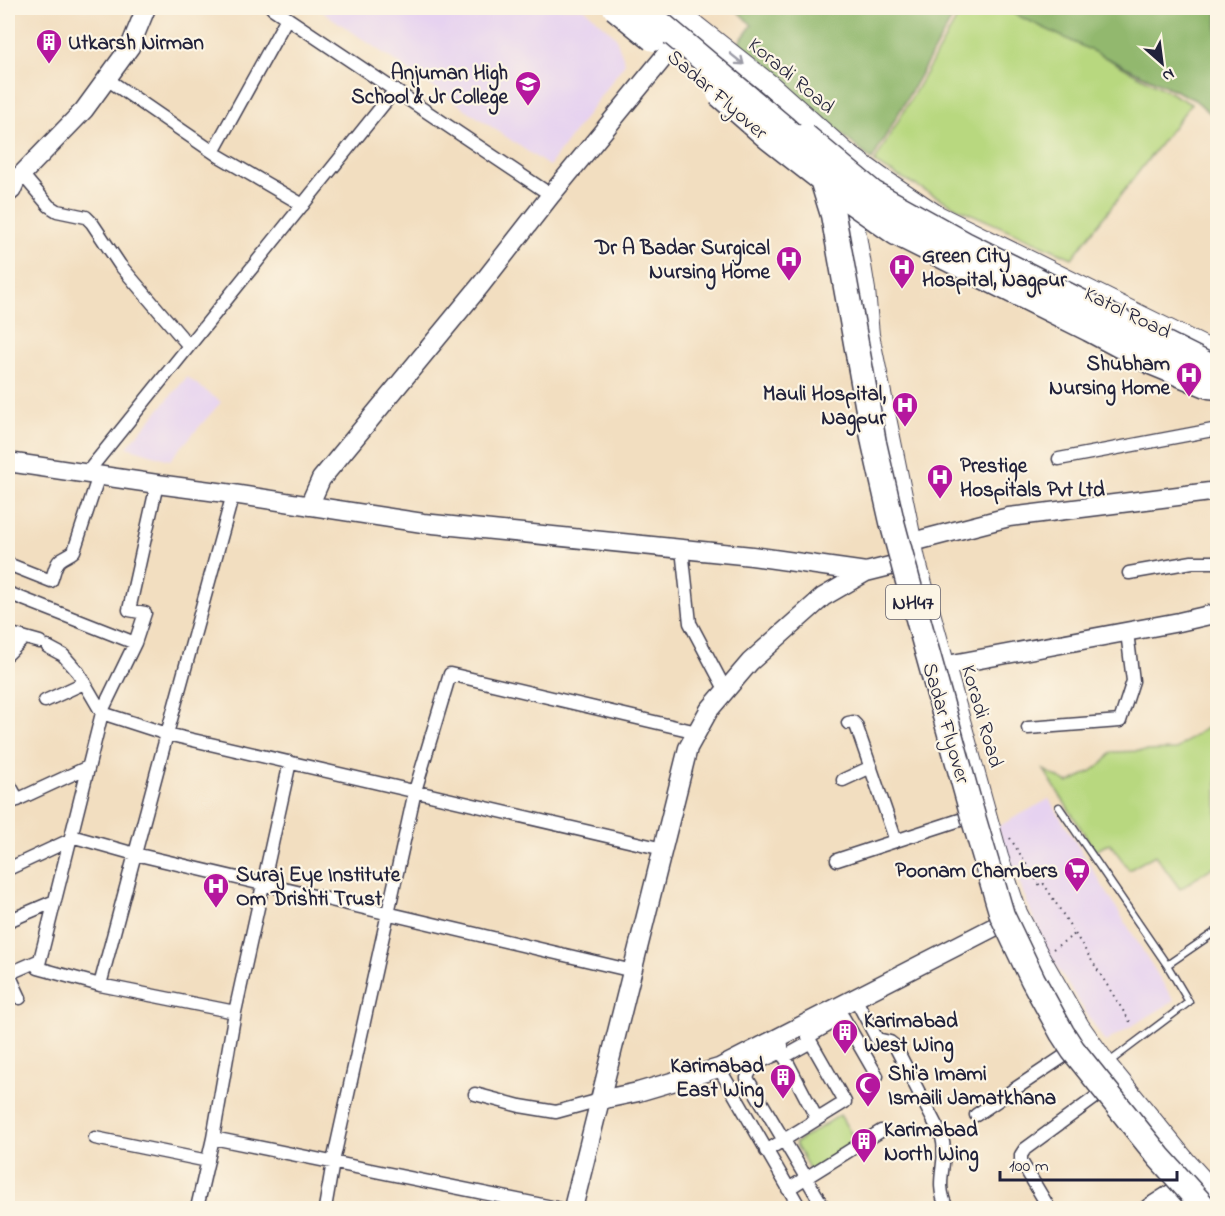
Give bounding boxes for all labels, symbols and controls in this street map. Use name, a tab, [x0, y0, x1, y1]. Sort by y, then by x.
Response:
building icon: Utkarsh Nirman	[34, 27, 64, 65]
place label: Utkarsh Nirman	[68, 29, 204, 59]
street label: Koradi Road	[741, 31, 841, 122]
north arrow	[1132, 33, 1192, 93]
street label: Sadar Flyover	[658, 43, 774, 150]
one-way arrow	[729, 53, 745, 66]
place label: Anjuman High School & Jr College	[351, 59, 509, 115]
text: N	[1158, 61, 1179, 88]
school or university icon: Anjuman High School & Jr College	[513, 69, 543, 107]
place label: Dr A Badar Surgical Nursing Home	[594, 234, 771, 290]
place label: Green City Hospital, Nagpur	[922, 242, 1067, 298]
hospital icon: Dr A Badar Surgical Nursing Home	[774, 244, 804, 282]
hospital icon: Green City Hospital, Nagpur	[887, 252, 917, 290]
street label: Katol Road	[1079, 280, 1176, 348]
place label: Shubham Nursing Home	[1049, 350, 1171, 406]
hospital icon: Shubham Nursing Home	[1174, 360, 1204, 398]
place label: Mauli Hospital, Nagpur	[763, 380, 886, 436]
hospital icon: Mauli Hospital, Nagpur	[890, 390, 920, 428]
place label: Prestige Hospitals Pvt Ltd	[960, 452, 1105, 506]
hospital icon: Prestige Hospitals Pvt Ltd	[925, 462, 955, 500]
road number: NH47	[886, 585, 940, 619]
street label: Sadar Flyover	[912, 659, 977, 789]
street label: Koradi Road	[952, 662, 1010, 772]
supermarket icon: Poonam Chambers	[1062, 855, 1092, 893]
place label: Poonam Chambers	[895, 857, 1058, 887]
place label: Suraj Eye Institute Om Drishti Trust	[236, 861, 401, 915]
hospital icon: Suraj Eye Institute Om Drishti Trust	[201, 871, 231, 909]
place label: Karimabad West Wing	[864, 1007, 958, 1063]
building icon: Karimabad West Wing	[830, 1017, 860, 1055]
place label: Karimabad East Wing	[670, 1052, 764, 1108]
place label: Shi'a Imami Ismaili Jamatkhana	[888, 1060, 1056, 1114]
building icon: Karimabad East Wing	[768, 1062, 798, 1100]
mosque icon: Shi'a Imami Ismaili Jamatkhana	[853, 1070, 883, 1108]
place label: Karimabad North Wing	[884, 1116, 979, 1172]
building icon: Karimabad North Wing	[849, 1126, 879, 1164]
scale bar	[1000, 1144, 1177, 1182]
text: 100 m	[1009, 1154, 1049, 1180]

